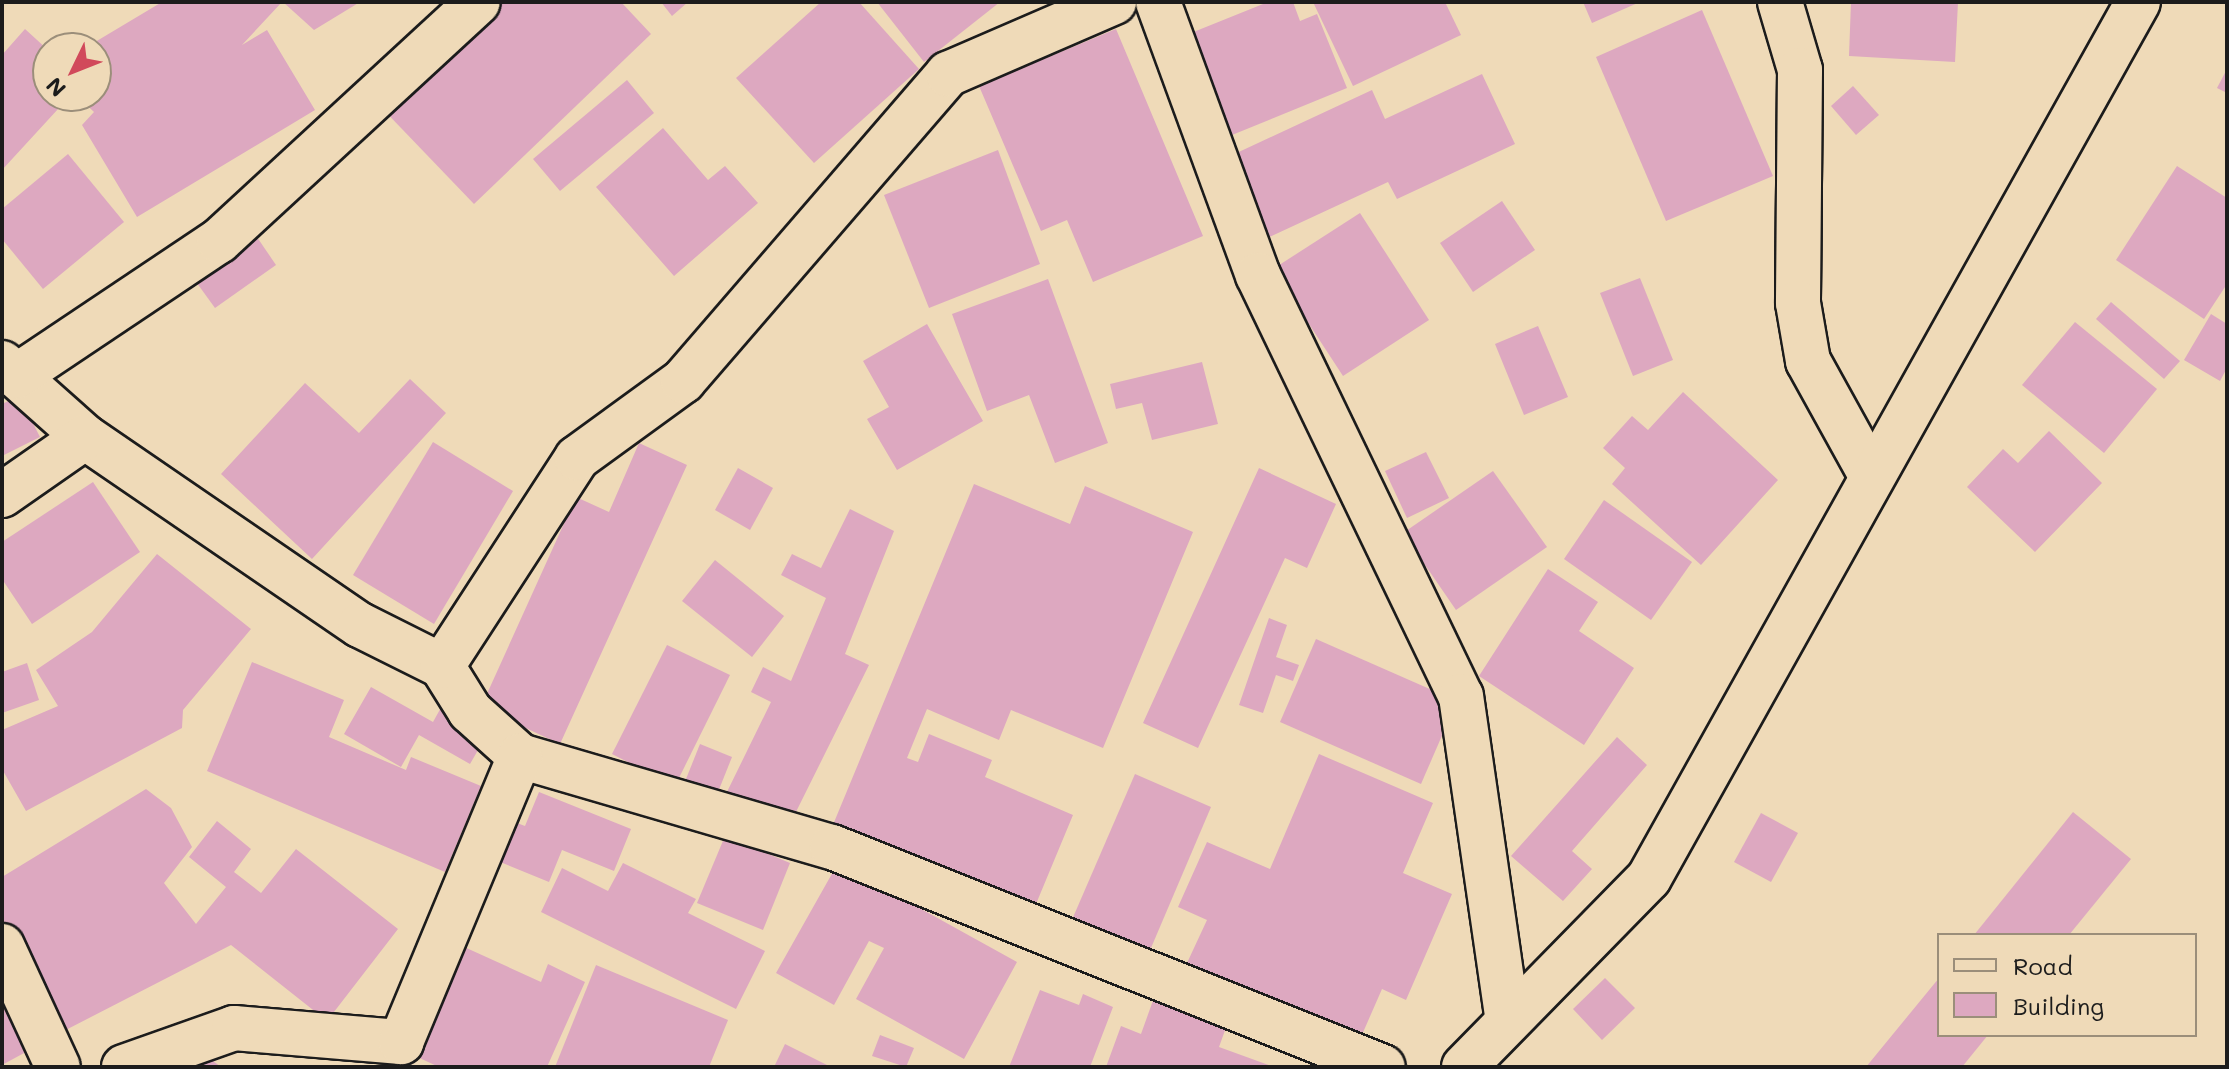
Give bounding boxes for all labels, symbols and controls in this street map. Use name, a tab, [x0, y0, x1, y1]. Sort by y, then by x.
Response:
north arrow	[32, 32, 112, 112]
text: N	[39, 71, 72, 103]
legend	[1937, 933, 2197, 1037]
text: Road	[2013, 950, 2073, 981]
text: Building	[2013, 990, 2104, 1021]

